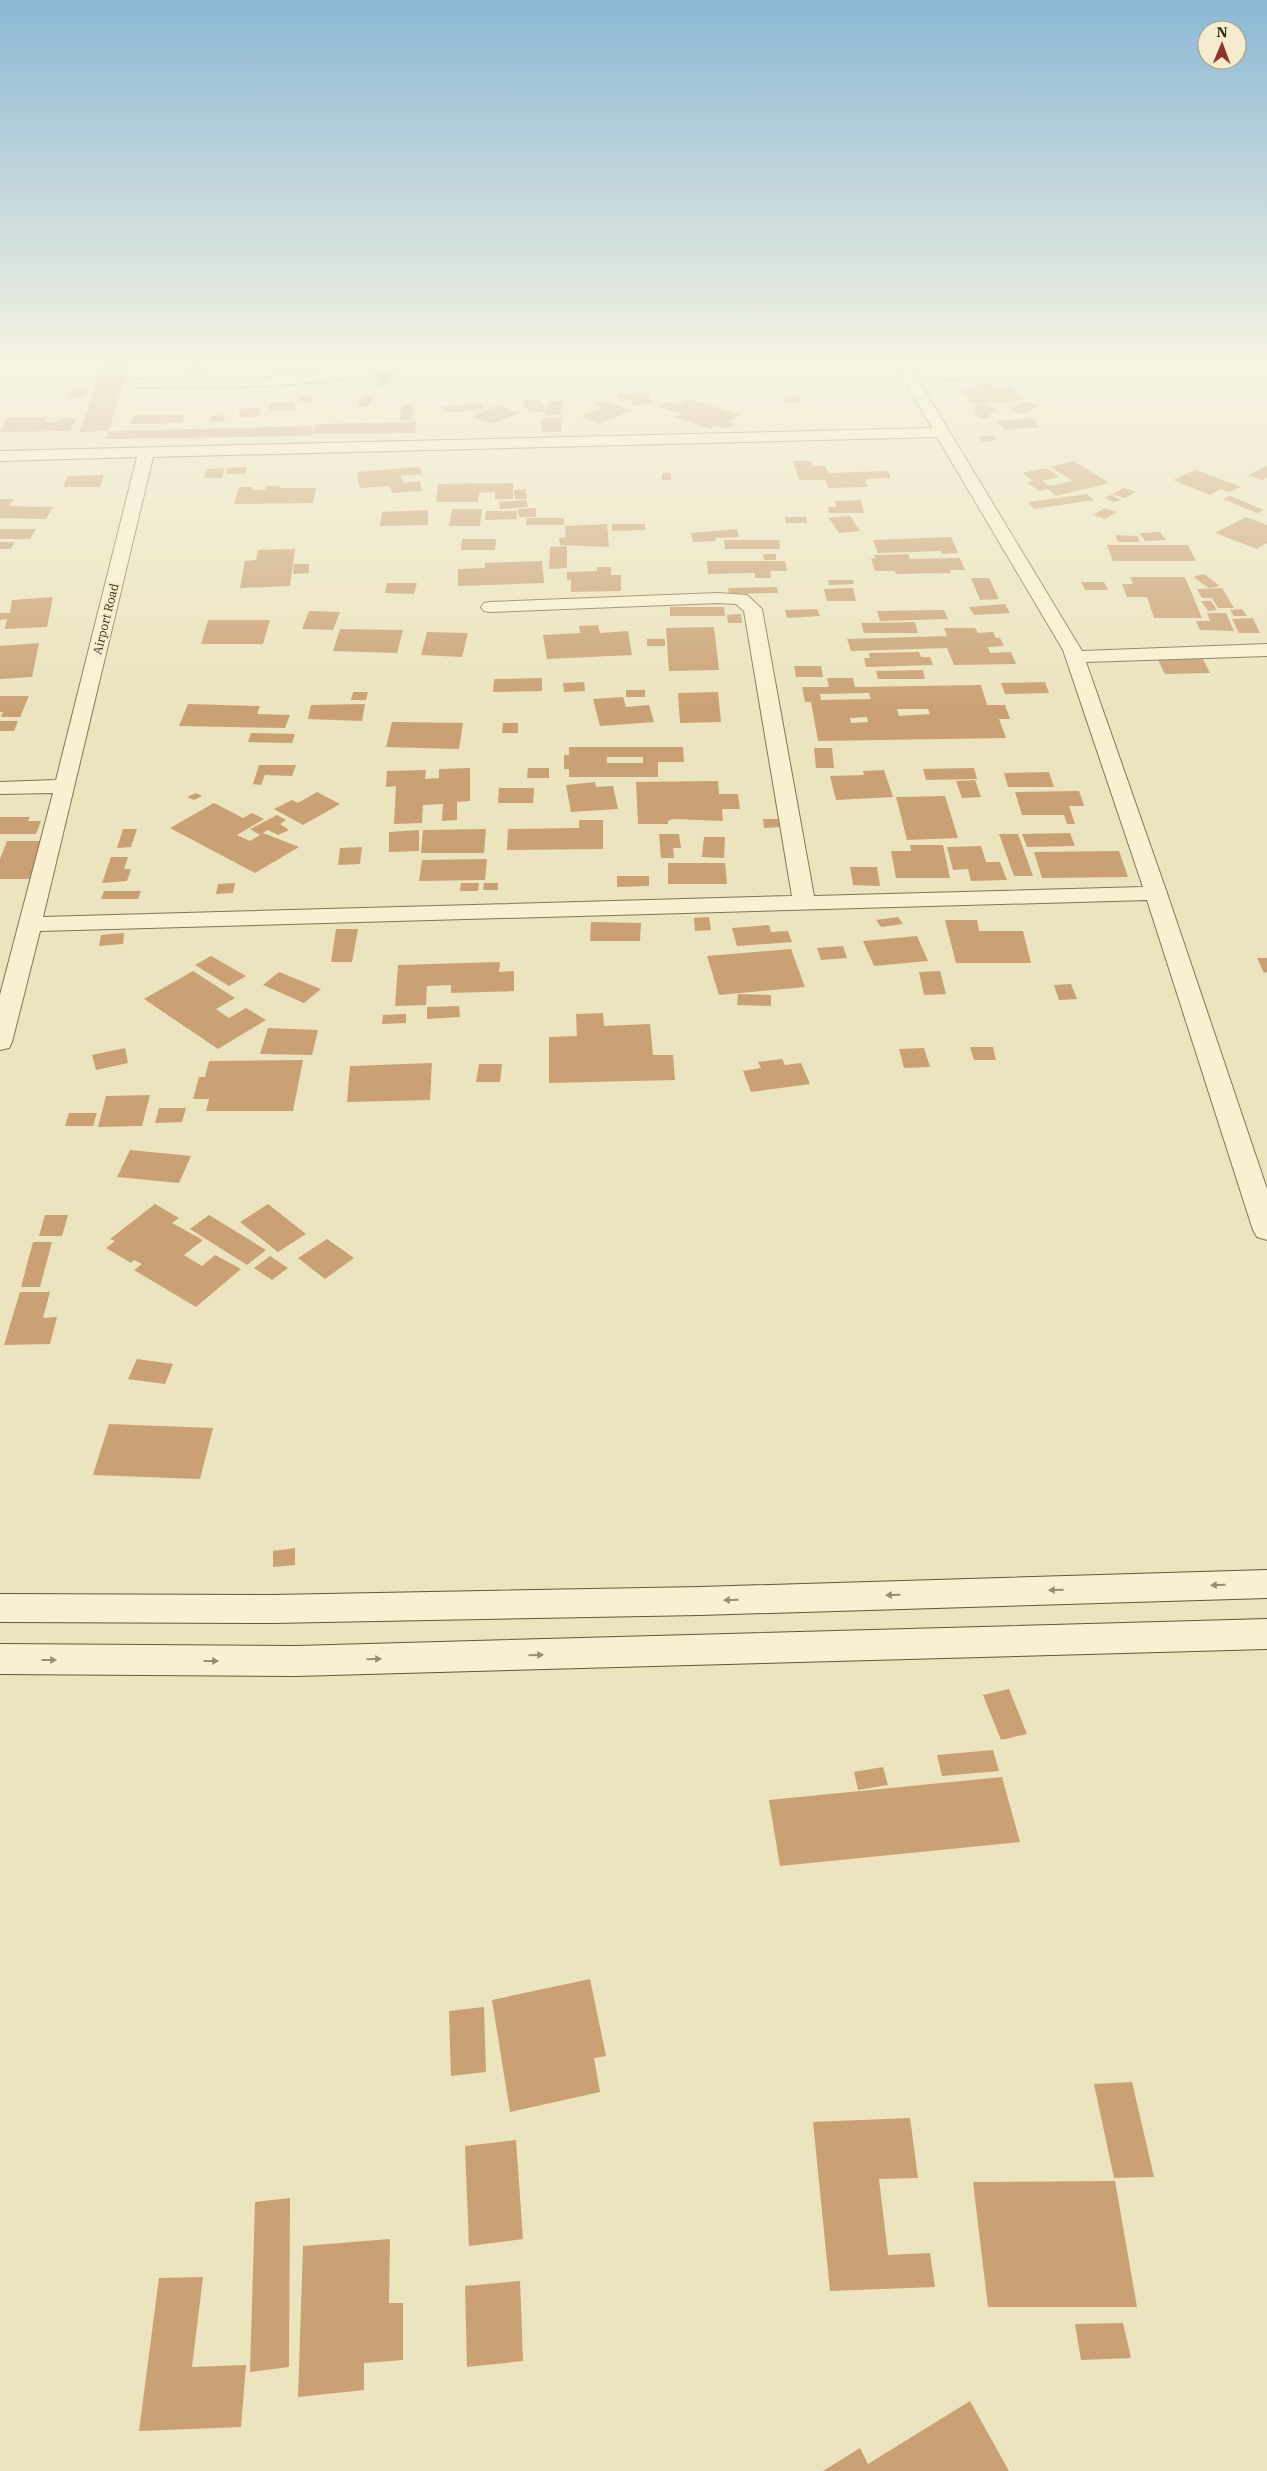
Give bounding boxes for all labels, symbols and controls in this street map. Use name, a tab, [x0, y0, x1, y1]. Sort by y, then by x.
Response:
north arrow	[1197, 20, 1247, 70]
text: N	[1217, 23, 1228, 41]
street label: Airport Road	[89, 582, 122, 656]
one-way arrow	[1210, 1581, 1226, 1589]
one-way arrow	[1048, 1586, 1064, 1594]
one-way arrow	[885, 1591, 901, 1599]
one-way arrow	[723, 1596, 739, 1604]
one-way arrow	[528, 1651, 544, 1659]
one-way arrow	[366, 1655, 382, 1663]
one-way arrow	[41, 1656, 57, 1664]
one-way arrow	[203, 1657, 219, 1665]

